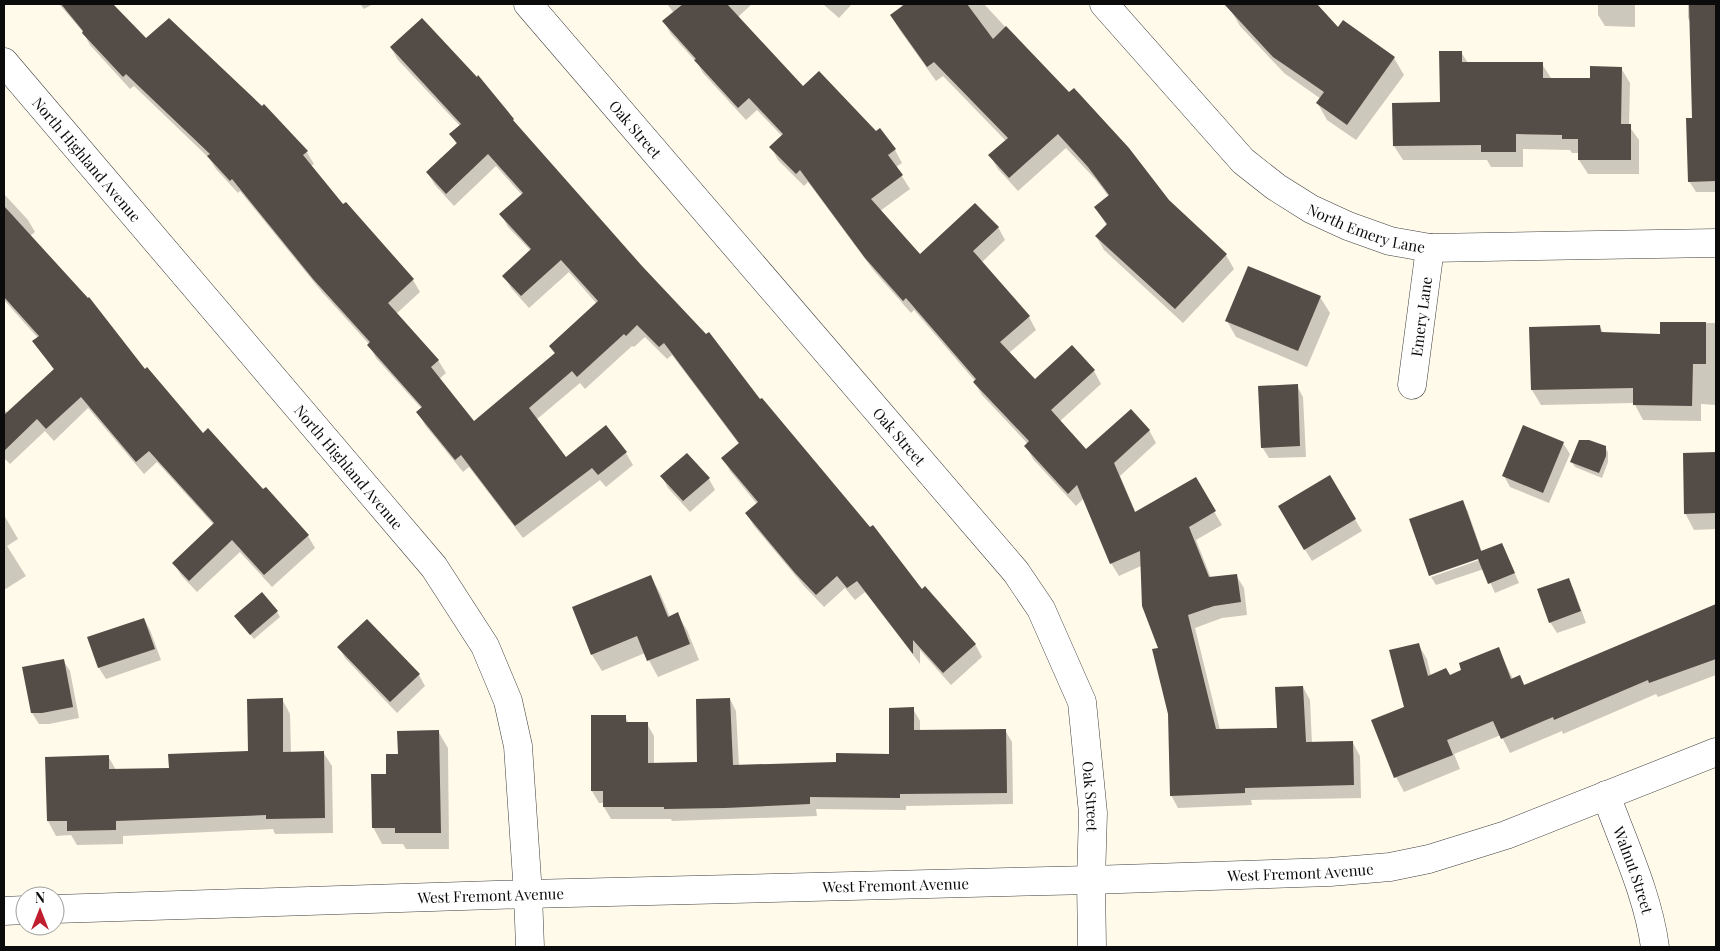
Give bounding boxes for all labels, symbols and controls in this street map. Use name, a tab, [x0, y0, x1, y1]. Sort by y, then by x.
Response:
street label: North Highland Avenue	[28, 93, 146, 226]
street label: Oak Street	[605, 96, 667, 163]
street label: North Emery Lane	[1304, 199, 1427, 257]
street label: Emery Lane	[1406, 275, 1436, 358]
street label: North Highland Avenue	[290, 400, 408, 534]
street label: Oak Street	[869, 403, 931, 470]
street label: Oak Street	[1078, 760, 1103, 833]
street label: Walnut Street	[1608, 823, 1658, 917]
street label: West Fremont Avenue	[1226, 858, 1374, 885]
street label: West Fremont Avenue	[821, 873, 969, 897]
street label: West Fremont Avenue	[416, 883, 564, 908]
north arrow	[15, 886, 65, 936]
text: N	[35, 888, 45, 907]

